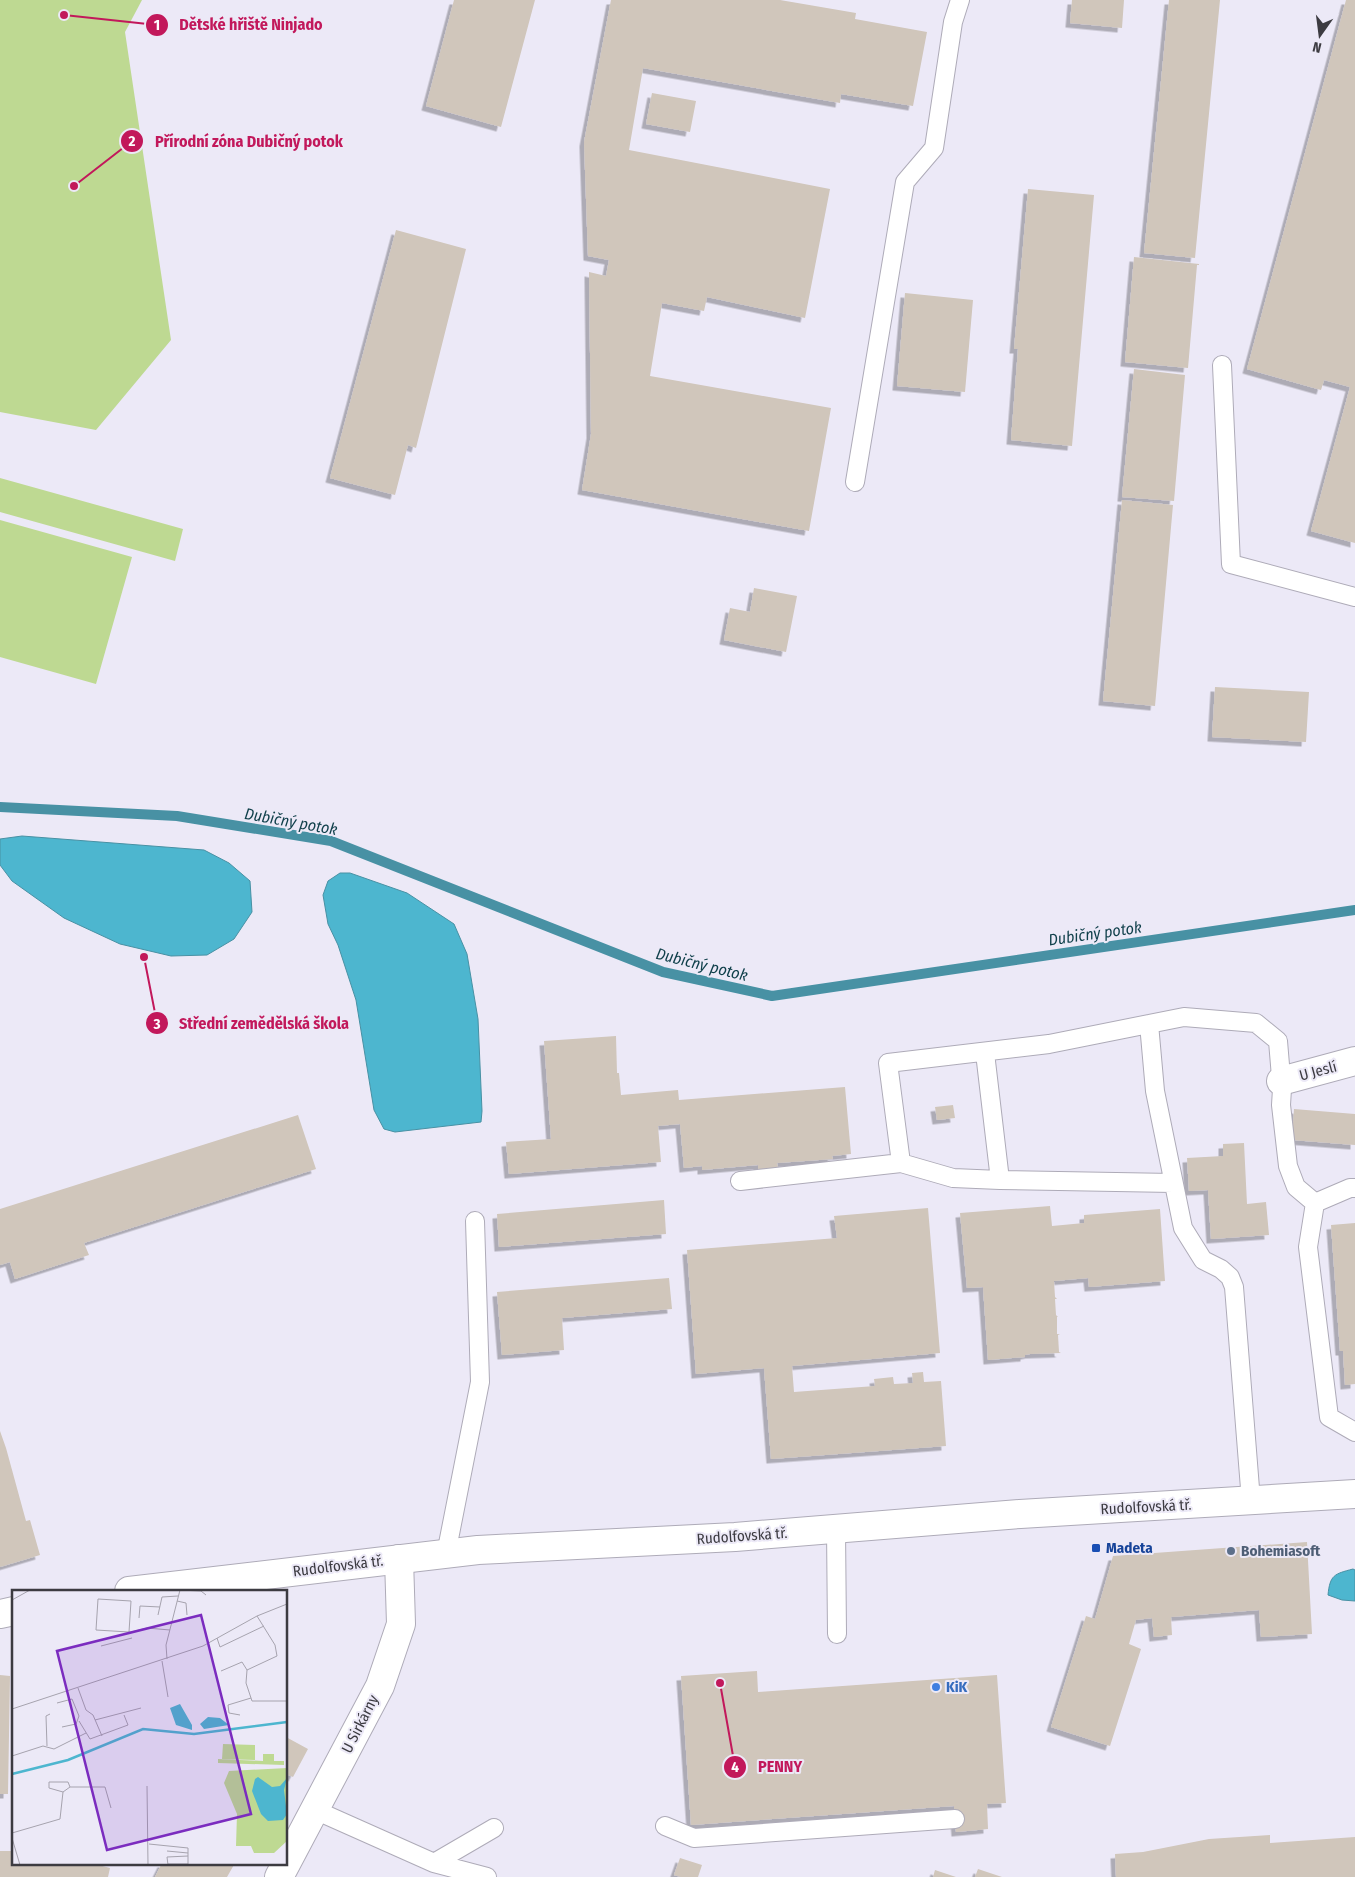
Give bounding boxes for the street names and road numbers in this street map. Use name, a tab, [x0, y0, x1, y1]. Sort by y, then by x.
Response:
street label: U Jeslí	[1297, 1057, 1339, 1085]
street label: Rudolfovská tř.	[1100, 1496, 1192, 1518]
street label: Rudolfovská tř.	[696, 1524, 788, 1548]
street label: Rudolfovská tř.	[292, 1552, 384, 1580]
street label: U Sirkárny	[338, 1692, 382, 1756]

